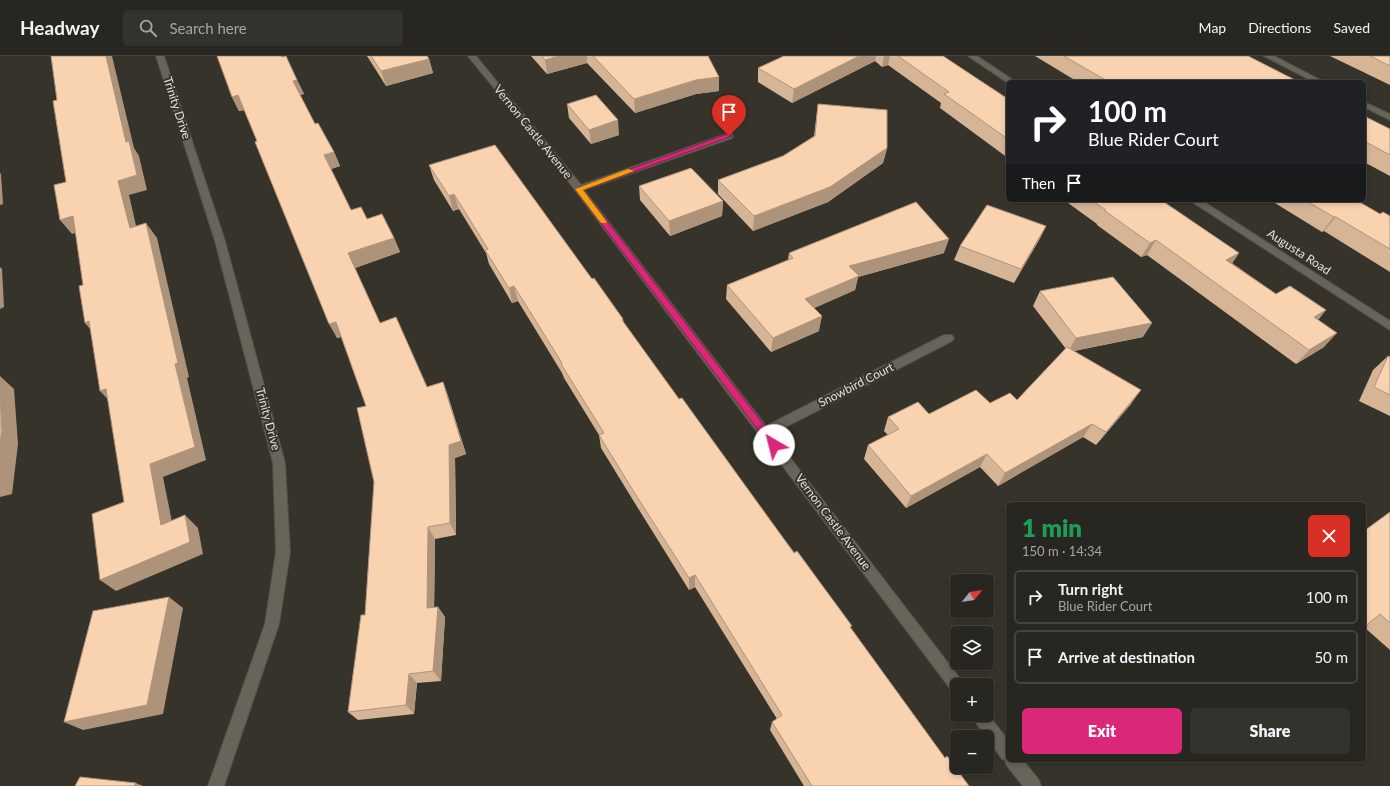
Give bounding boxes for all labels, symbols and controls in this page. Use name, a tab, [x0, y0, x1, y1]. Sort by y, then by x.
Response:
search box	[123, 10, 403, 46]
text: Headway	[20, 16, 99, 39]
icon: search	[137, 17, 159, 39]
text: Search here	[169, 19, 247, 37]
text: Map	[1199, 19, 1226, 36]
text: Directions	[1248, 19, 1311, 36]
text: Saved	[1333, 19, 1370, 36]
street label: Trinity Drive	[160, 75, 195, 141]
street label: Vernon Castle Avenue	[491, 82, 576, 182]
text: 100 m	[1088, 94, 1167, 128]
pin	[712, 95, 746, 136]
icon: right	[1022, 96, 1074, 148]
icon: arrive	[718, 101, 740, 123]
text: Blue Rider Court	[1088, 128, 1219, 150]
icon: arrive	[1063, 172, 1085, 194]
text: Then	[1022, 174, 1055, 192]
street label: Augusta Road	[1265, 225, 1334, 278]
street label: Snowbird Court	[815, 359, 897, 410]
street label: Trinity Drive	[253, 386, 284, 452]
position arrow	[753, 424, 795, 466]
street label: Vernon Castle Avenue	[792, 471, 874, 573]
text: 1 min	[1022, 513, 1082, 542]
button: close	[1308, 515, 1350, 557]
text: 150 m · 14:34	[1022, 543, 1102, 559]
north arrow	[950, 574, 994, 618]
map controls	[950, 574, 994, 774]
text: Turn right	[1058, 580, 1123, 598]
icon: right	[1024, 586, 1046, 608]
text: 100 m	[1306, 588, 1348, 606]
text: Blue Rider Court	[1058, 598, 1152, 614]
button: layers	[950, 626, 994, 670]
icon: arrive	[1024, 646, 1046, 668]
text: Arrive at destination	[1058, 648, 1195, 666]
text: 50 m	[1314, 648, 1348, 666]
button: +	[950, 678, 994, 722]
button: Exit	[1022, 708, 1182, 754]
button: Share	[1190, 708, 1350, 754]
button: −	[950, 730, 994, 774]

